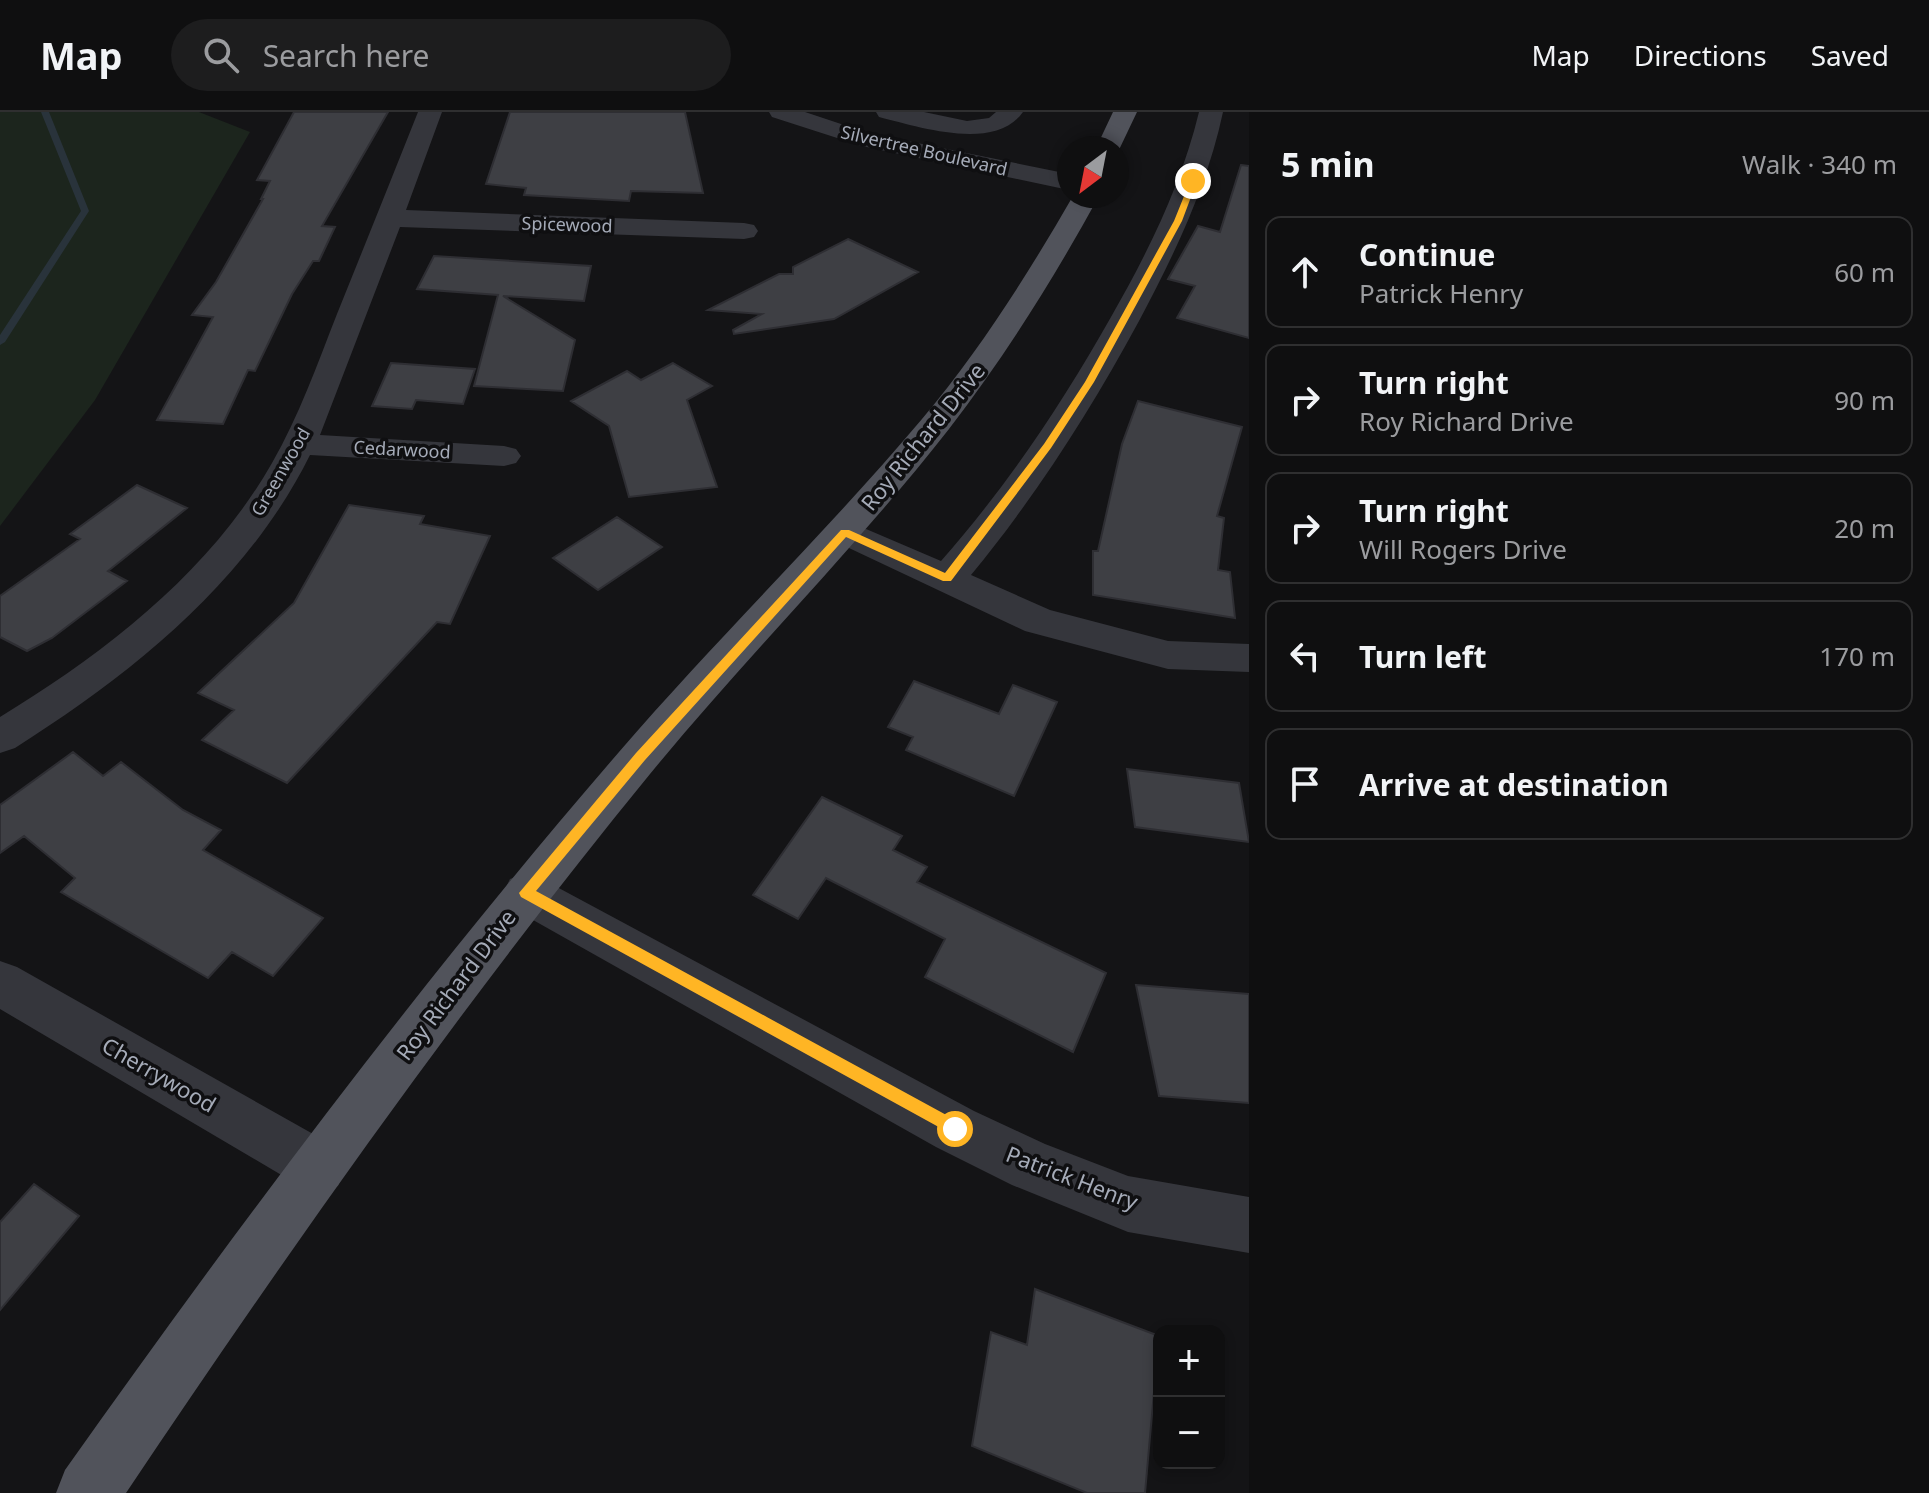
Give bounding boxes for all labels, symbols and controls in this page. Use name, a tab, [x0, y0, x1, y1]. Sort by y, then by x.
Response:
search box	[171, 19, 731, 91]
text: Map	[40, 29, 123, 81]
icon: search	[199, 33, 243, 77]
text: Search here	[263, 35, 430, 76]
text: Map	[1531, 36, 1590, 74]
text: Directions	[1634, 36, 1767, 74]
text: Saved	[1811, 36, 1889, 74]
street label: Silvertree Boulevard	[839, 119, 1010, 181]
north arrow	[1057, 136, 1129, 208]
text: 5 min	[1281, 141, 1375, 187]
text: Walk · 340 m	[1742, 146, 1897, 182]
route end	[1175, 163, 1211, 199]
street label: Spicewood	[521, 210, 613, 238]
text: Continue	[1359, 234, 1495, 275]
icon: ahead	[1283, 250, 1327, 294]
text: 60 m	[1834, 254, 1895, 290]
text: Patrick Henry	[1359, 275, 1523, 311]
street label: Roy Richard Drive	[853, 356, 991, 516]
text: Turn right	[1359, 362, 1509, 403]
icon: right	[1283, 378, 1327, 422]
text: 90 m	[1834, 382, 1895, 418]
text: Roy Richard Drive	[1359, 403, 1574, 439]
street label: Greenwood	[245, 423, 315, 520]
street label: Cedarwood	[353, 434, 451, 464]
text: Turn right	[1359, 490, 1509, 531]
icon: right	[1283, 506, 1327, 550]
text: 20 m	[1834, 510, 1895, 546]
text: Will Rogers Drive	[1359, 531, 1567, 567]
icon: left	[1283, 634, 1327, 678]
text: Turn left	[1359, 636, 1487, 677]
text: 170 m	[1819, 638, 1895, 674]
icon: arrive	[1283, 762, 1327, 806]
text: Arrive at destination	[1359, 764, 1669, 805]
street label: Roy Richard Drive	[389, 903, 522, 1066]
street label: Cherrywood	[97, 1029, 222, 1119]
route start	[937, 1111, 973, 1147]
street label: Patrick Henry	[1002, 1138, 1143, 1216]
map controls	[1153, 1325, 1225, 1469]
button: +	[1153, 1325, 1225, 1397]
button: −	[1153, 1397, 1225, 1469]

